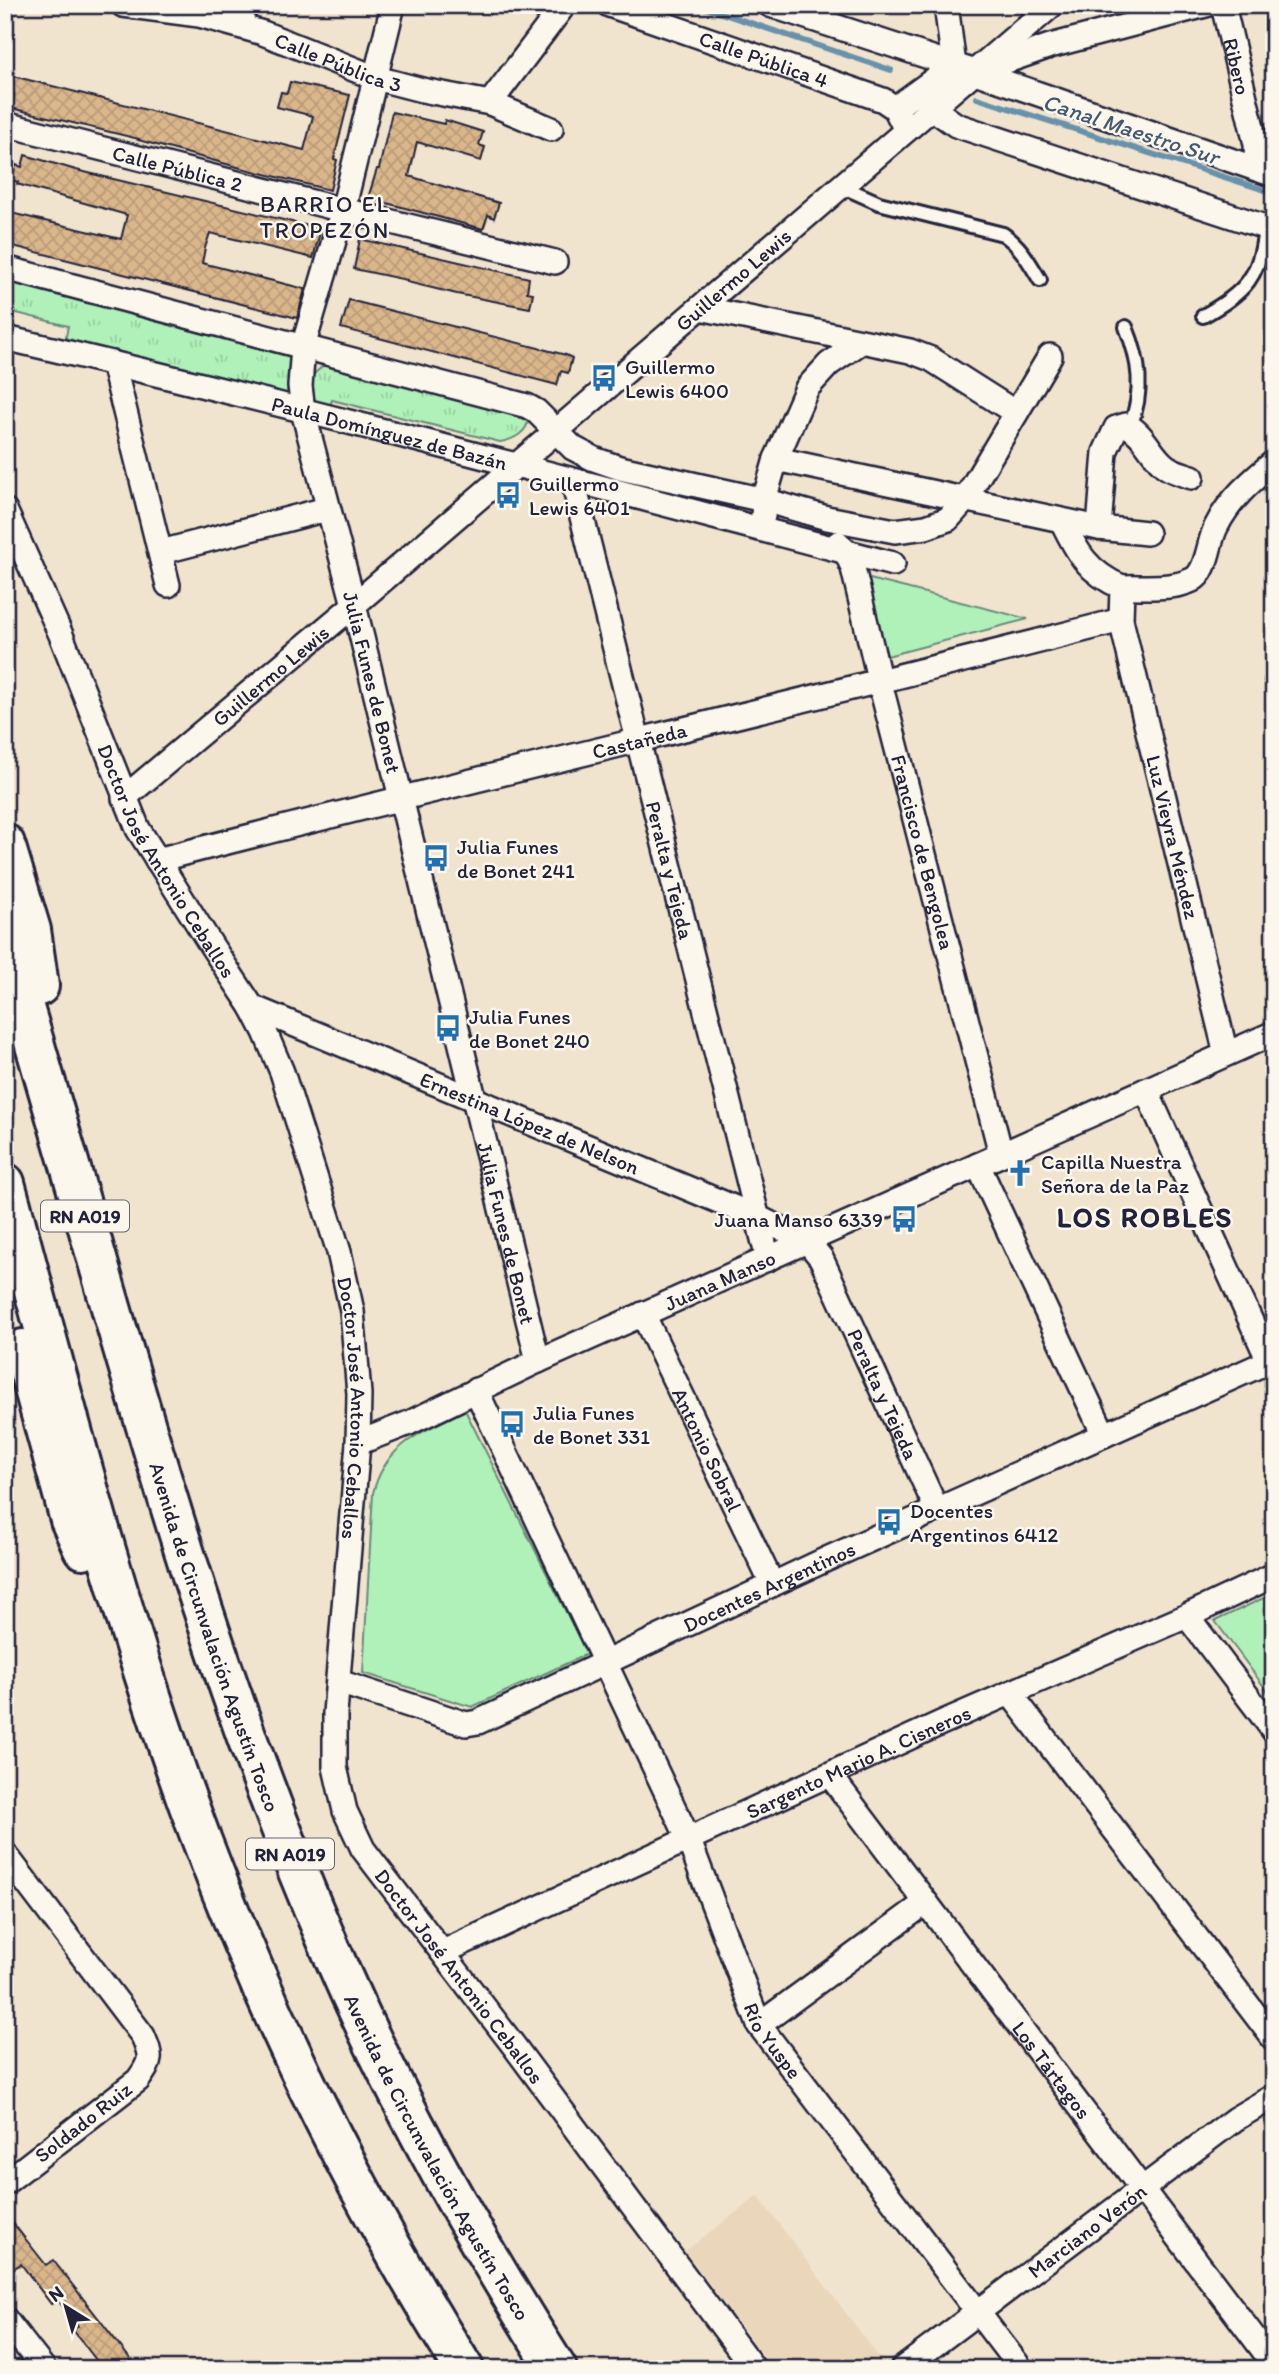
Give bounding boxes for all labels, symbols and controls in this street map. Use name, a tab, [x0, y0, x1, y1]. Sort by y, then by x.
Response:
street label: Calle Pública 4	[696, 25, 832, 93]
street label: Calle Pública 3	[271, 27, 404, 97]
street label: Ribero	[1219, 35, 1256, 97]
water label: Canal Maestro Sur	[1039, 87, 1225, 172]
street label: Calle Pública 2	[110, 139, 245, 196]
district label: BARRIO EL TROPEZÓN	[260, 190, 390, 244]
street label: Guillermo Lewis	[670, 223, 796, 336]
place label: Guillermo Lewis 6400	[625, 354, 729, 403]
bus stop icon: Guillermo Lewis 6400	[589, 363, 619, 393]
street label: Paula Domínguez de Bazán	[269, 390, 510, 475]
place label: Guillermo Lewis 6401	[529, 471, 630, 520]
bus stop icon: Guillermo Lewis 6401	[493, 480, 523, 510]
street label: Julia Funes de Bonet	[338, 588, 407, 776]
street label: Guillermo Lewis	[207, 619, 334, 731]
street label: Castañeda	[590, 716, 689, 764]
street label: Doctor José Antonio Ceballos	[93, 740, 241, 982]
street label: Francisco de Bengolea	[886, 752, 960, 952]
street label: Luz Vieyra Méndez	[1142, 752, 1205, 922]
street label: Peralta y Tejeda	[641, 798, 700, 942]
place label: Julia Funes de Bonet 241	[457, 834, 575, 883]
bus stop icon: Julia Funes de Bonet 241	[421, 843, 451, 873]
place label: Julia Funes de Bonet 240	[469, 1004, 590, 1053]
bus stop icon: Julia Funes de Bonet 240	[433, 1013, 463, 1043]
street label: Ernestina López de Nelson	[417, 1066, 643, 1179]
street label: Julia Funes de Bonet	[473, 1139, 541, 1327]
place label: Capilla Nuestra Señora de la Paz	[1041, 1149, 1189, 1198]
church icon: Capilla Nuestra Señora de la Paz	[1005, 1158, 1035, 1188]
road number: RN A019	[41, 1200, 129, 1232]
district label: LOS ROBLES	[1057, 1200, 1233, 1234]
bus stop icon: Juana Manso 6339	[889, 1204, 919, 1234]
place label: Juana Manso 6339	[715, 1207, 883, 1232]
street label: Juana Manso	[660, 1244, 779, 1316]
street label: Doctor José Antonio Ceballos	[332, 1274, 372, 1540]
street label: Peralta y Tejeda	[843, 1324, 925, 1463]
street label: Antonio Sobral	[667, 1383, 748, 1515]
place label: Julia Funes de Bonet 331	[533, 1400, 650, 1449]
bus stop icon: Julia Funes de Bonet 331	[497, 1409, 527, 1439]
street label: Avenida de Circunvalación Agustín Tosco	[145, 1459, 286, 1815]
place label: Docentes Argentinos 6412	[910, 1498, 1058, 1547]
bus stop icon: Docentes Argentinos 6412	[874, 1507, 904, 1537]
street label: Docentes Argentinos	[679, 1536, 859, 1637]
street label: Sargento Mario A. Cisneros	[742, 1699, 974, 1823]
road number: RN A019	[246, 1838, 334, 1870]
street label: Doctor José Antonio Ceballos	[370, 1863, 550, 2088]
street label: Avenida de Circunvalación Agustín Tosco	[339, 1990, 536, 2325]
street label: Río Yuspe	[739, 1999, 808, 2083]
street label: Los Tártagos	[1007, 2016, 1097, 2123]
street label: Soldado Ruiz	[29, 2076, 137, 2168]
street label: Marciano Verón	[1023, 2178, 1151, 2283]
north arrow	[32, 2272, 102, 2342]
text: N	[44, 2281, 68, 2307]

